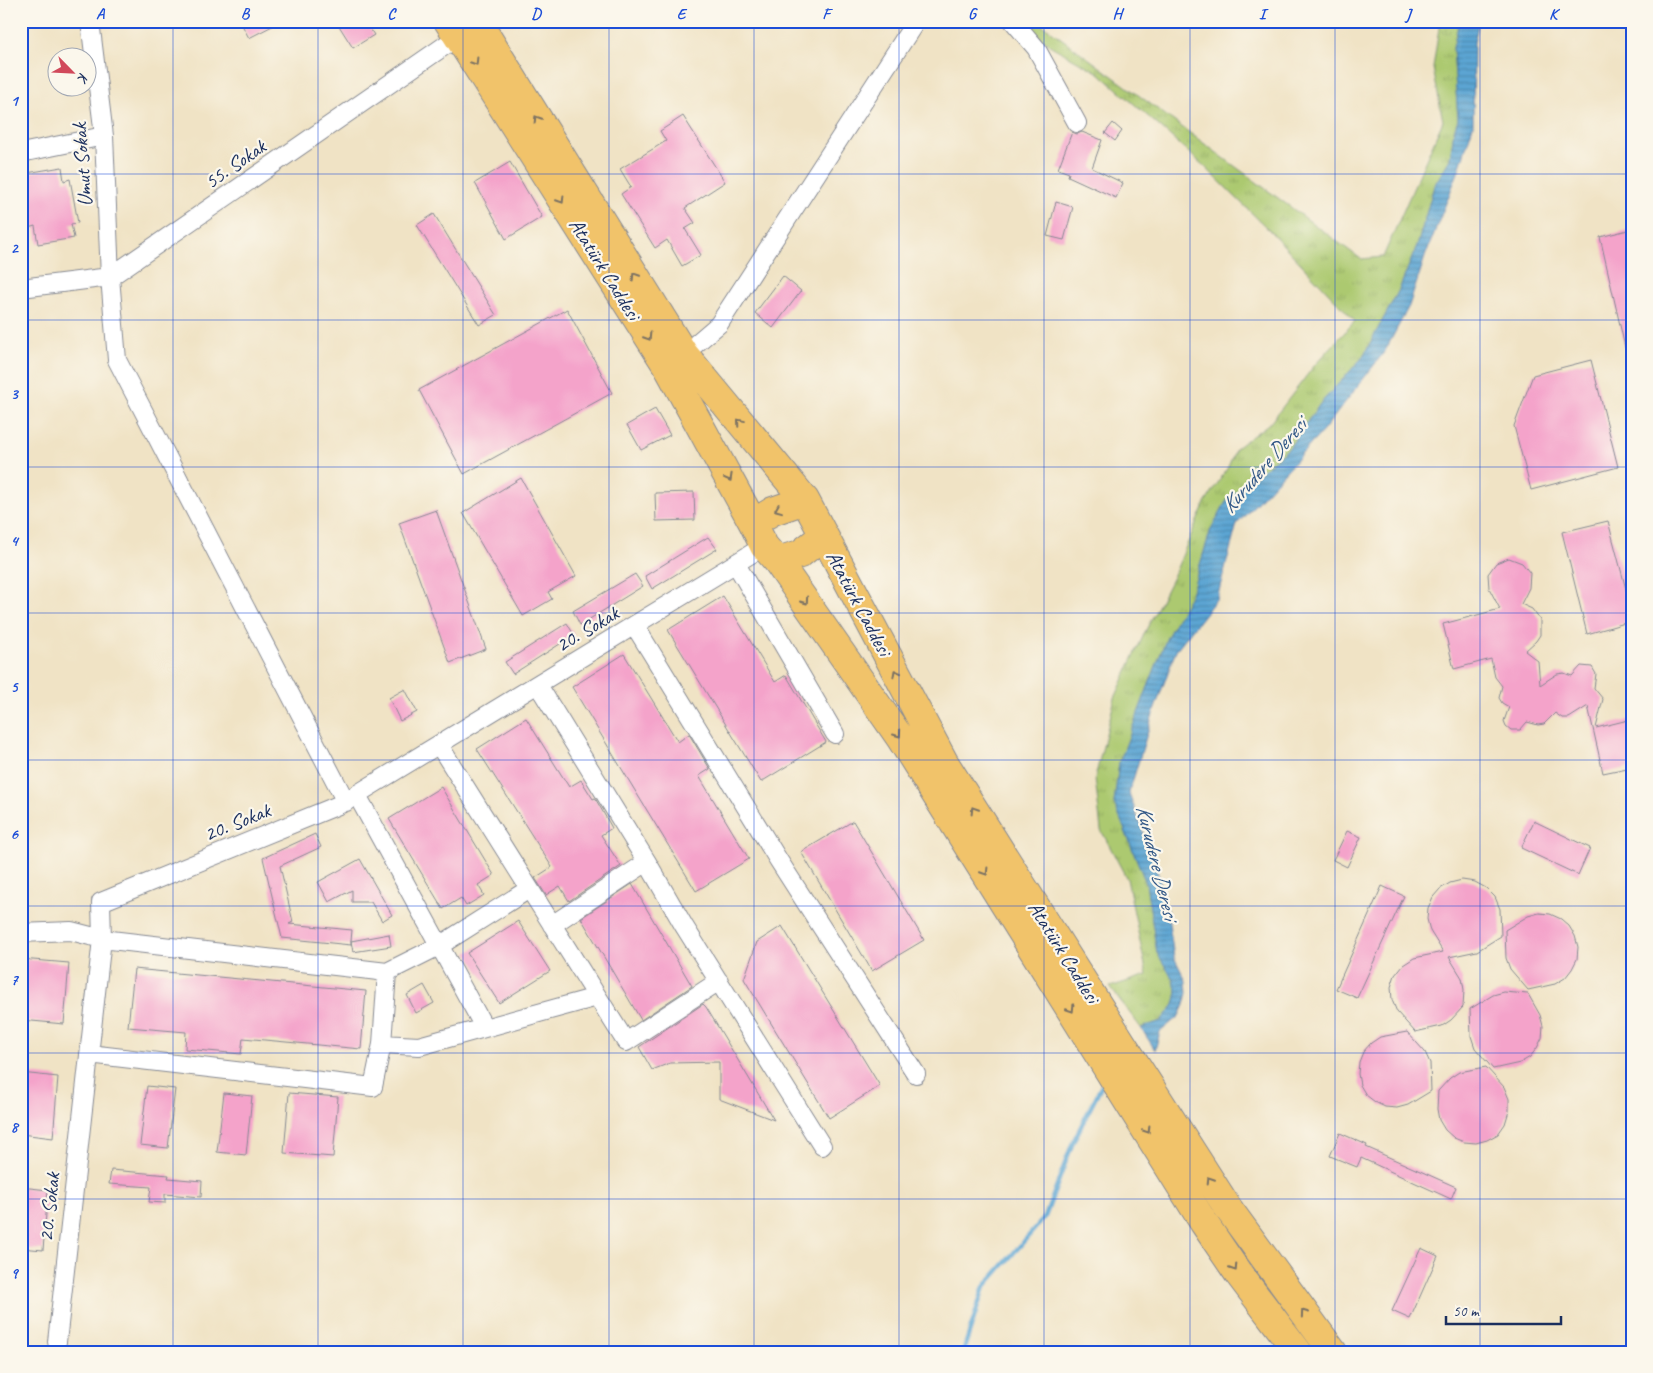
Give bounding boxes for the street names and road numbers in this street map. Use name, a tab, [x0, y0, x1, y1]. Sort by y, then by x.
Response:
street label: Umut Sokak	[66, 120, 98, 208]
street label: 55. Sokak	[199, 133, 272, 195]
street label: Atatürk Caddesi	[563, 213, 648, 327]
street label: Atatürk Caddesi	[820, 546, 899, 663]
street label: 20. Sokak	[551, 599, 625, 658]
street label: 20. Sokak	[200, 796, 275, 847]
street label: Atatürk Caddesi	[1022, 896, 1107, 1010]
street label: 20. Sokak	[32, 1170, 66, 1243]

